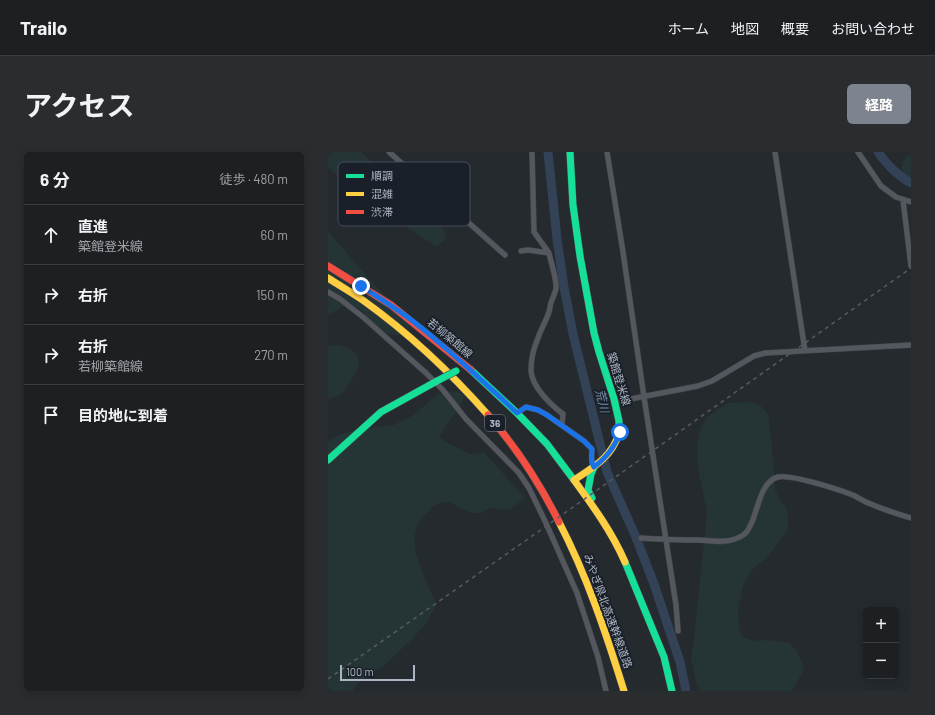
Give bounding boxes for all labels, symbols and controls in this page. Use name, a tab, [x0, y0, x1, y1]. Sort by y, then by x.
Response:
text: Trailo	[20, 16, 67, 39]
text: ホーム	[667, 20, 709, 37]
text: 地図	[731, 20, 759, 37]
text: 概要	[781, 20, 809, 37]
text: お問い合わせ	[831, 20, 915, 37]
button: 経路	[847, 84, 911, 124]
text: アクセス	[24, 88, 135, 122]
legend	[338, 162, 470, 226]
text: 6 分	[40, 169, 70, 189]
text: 順調	[371, 169, 393, 182]
text: 徒歩 · 480 m	[219, 171, 288, 187]
text: 混雑	[371, 187, 393, 200]
text: 渋滞	[371, 205, 393, 218]
text: 直進	[78, 217, 108, 235]
icon: ahead	[40, 224, 62, 246]
text: 60 m	[261, 227, 288, 243]
text: 築館登米線	[78, 238, 143, 254]
route end	[352, 277, 370, 295]
icon: right	[40, 284, 62, 306]
text: 右折	[78, 286, 108, 304]
text: 150 m	[256, 287, 288, 303]
street label: 若柳築館線	[425, 315, 476, 360]
text: 右折	[78, 337, 108, 355]
icon: right	[40, 344, 62, 366]
text: 270 m	[254, 347, 288, 363]
street label: 築館登米線	[605, 351, 634, 407]
text: 若柳築館線	[78, 358, 143, 374]
water label: 荒川	[593, 387, 613, 416]
icon: arrive	[40, 404, 62, 426]
text: 目的地に到着	[78, 406, 168, 424]
road number: 36	[485, 415, 505, 431]
route start	[611, 423, 629, 441]
street label: みやぎ県北高速幹線道路	[582, 552, 635, 670]
map controls	[863, 607, 899, 679]
button: +	[863, 607, 899, 643]
button: −	[863, 643, 899, 679]
scale bar	[340, 663, 415, 682]
text: 100 m	[346, 665, 374, 678]

